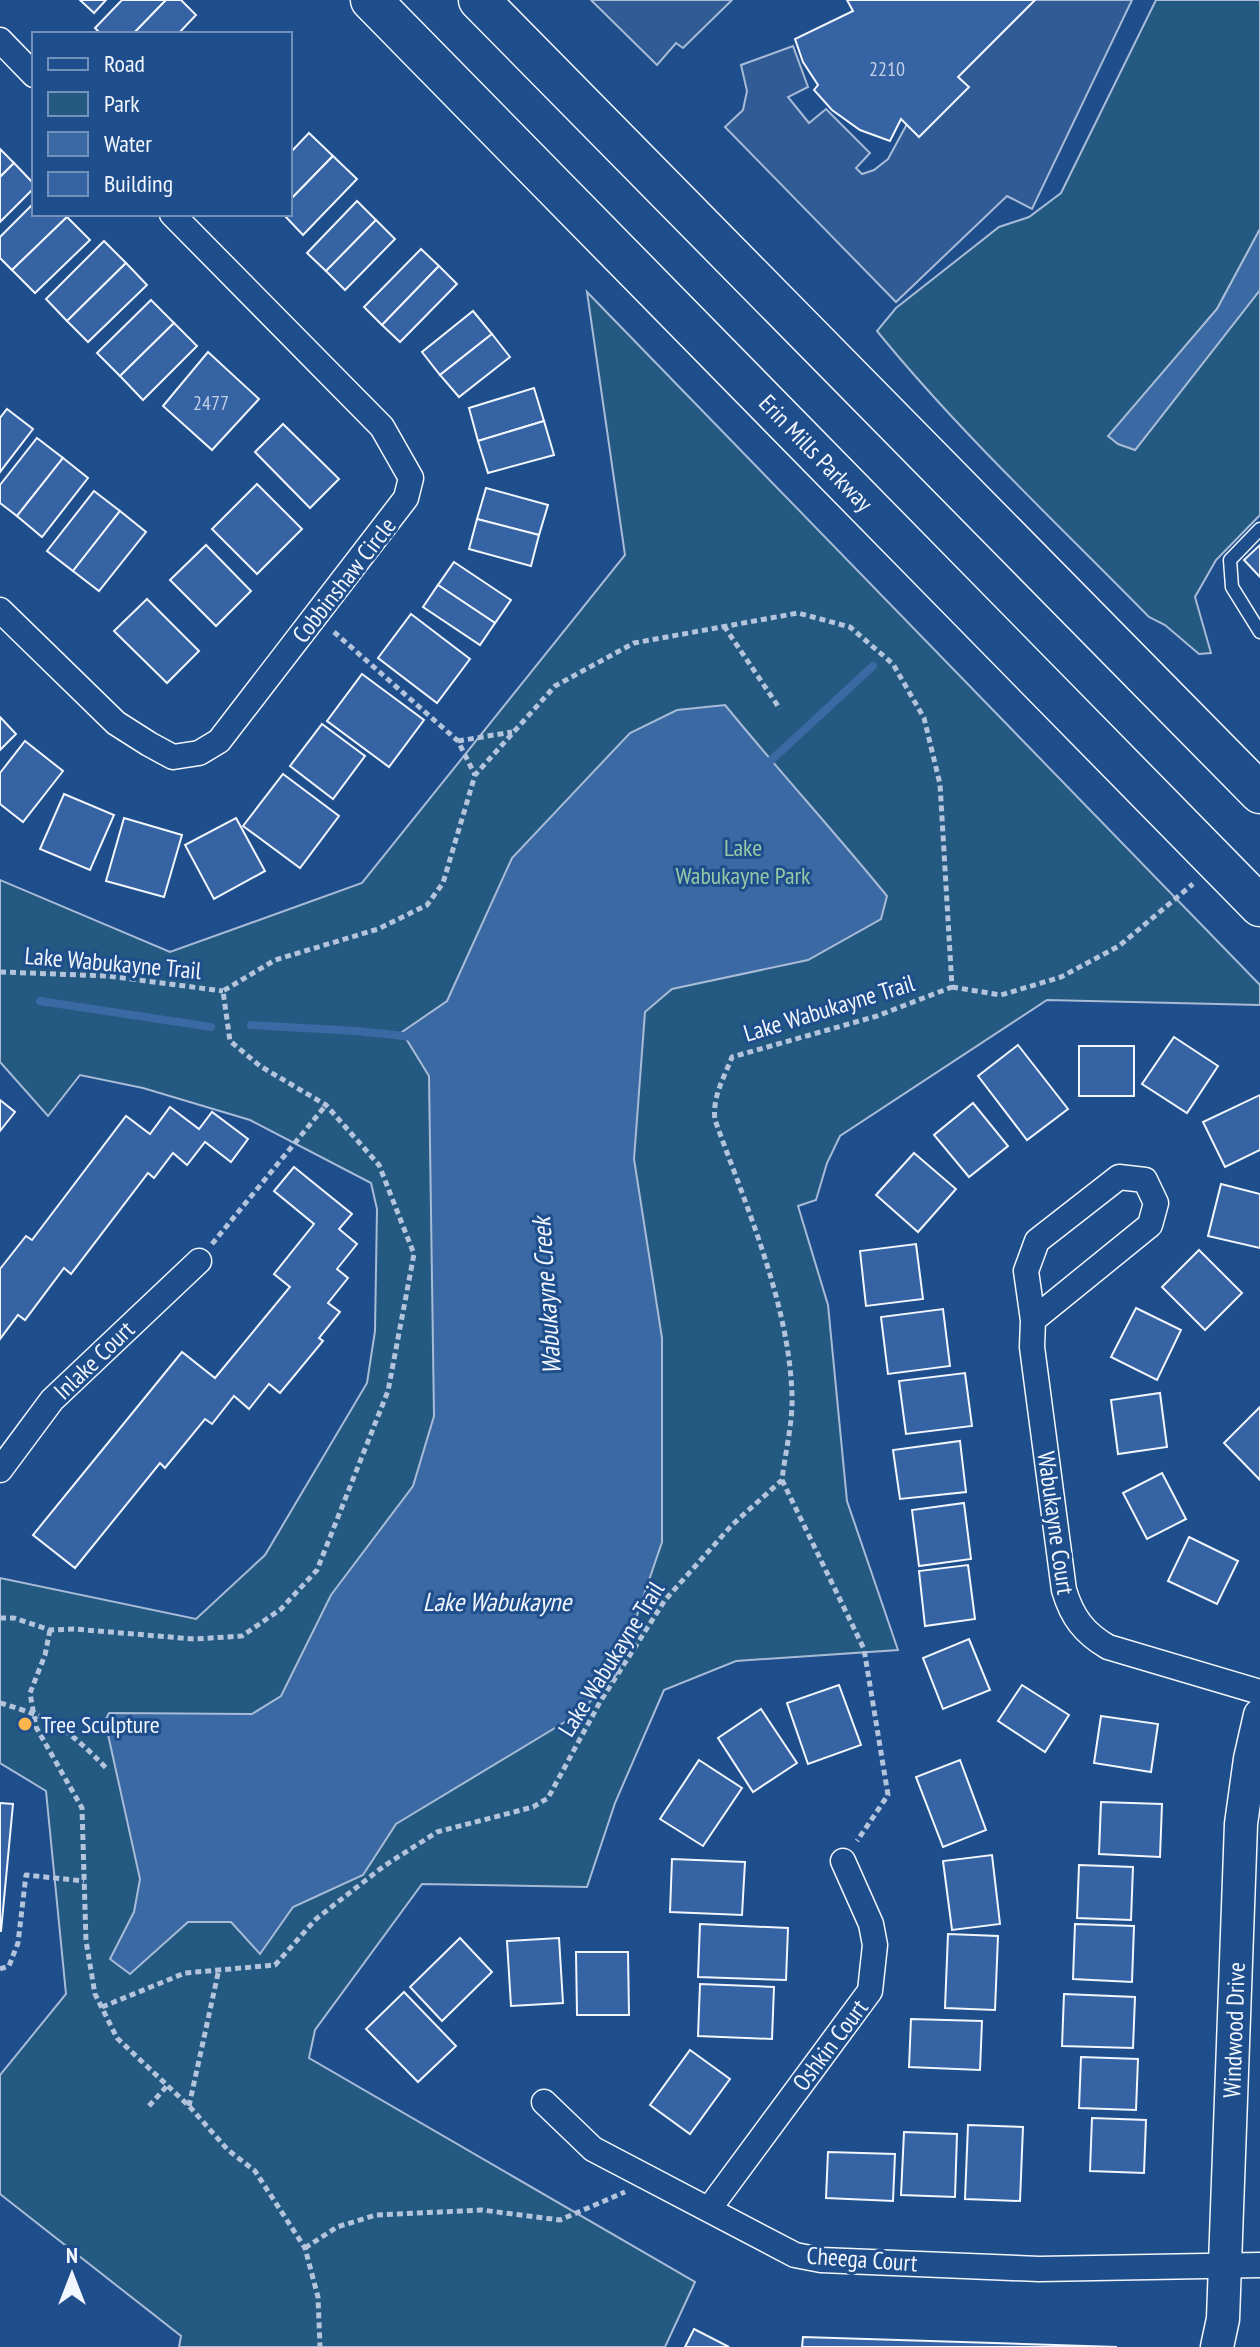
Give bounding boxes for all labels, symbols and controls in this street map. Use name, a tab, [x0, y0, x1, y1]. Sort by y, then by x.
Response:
legend	[32, 32, 292, 216]
text: Road	[104, 48, 145, 79]
house number: 2210	[869, 56, 905, 82]
text: Park	[104, 88, 140, 119]
text: Water	[104, 128, 152, 159]
text: Building	[104, 168, 173, 199]
street label: Erin Mills Parkway	[752, 388, 880, 518]
house number: 2477	[193, 390, 229, 416]
street label: Cobbinshaw Circle	[285, 511, 403, 649]
park label: Lake Wabukayne Park	[676, 832, 811, 891]
street label: Lake Wabukayne Trail	[23, 940, 203, 986]
street label: Lake Wabukayne Trail	[740, 967, 919, 1049]
water label: Wabukayne Creek	[524, 1213, 568, 1376]
street label: Inlake Court	[47, 1314, 141, 1406]
street label: Wabukayne Court	[1031, 1450, 1081, 1597]
street label: Lake Wabukayne Trail	[551, 1575, 671, 1742]
water label: Lake Wabukayne	[423, 1585, 573, 1618]
place label: Tree Sculpture	[41, 1709, 160, 1740]
marker: Tree Sculpture	[16, 1715, 34, 1733]
street label: Windwood Drive	[1216, 1961, 1252, 2099]
street label: Oshkin Court	[785, 1993, 875, 2097]
north arrow	[32, 2235, 112, 2315]
street label: Cheega Court	[806, 2240, 919, 2278]
text: N	[66, 2241, 78, 2269]

